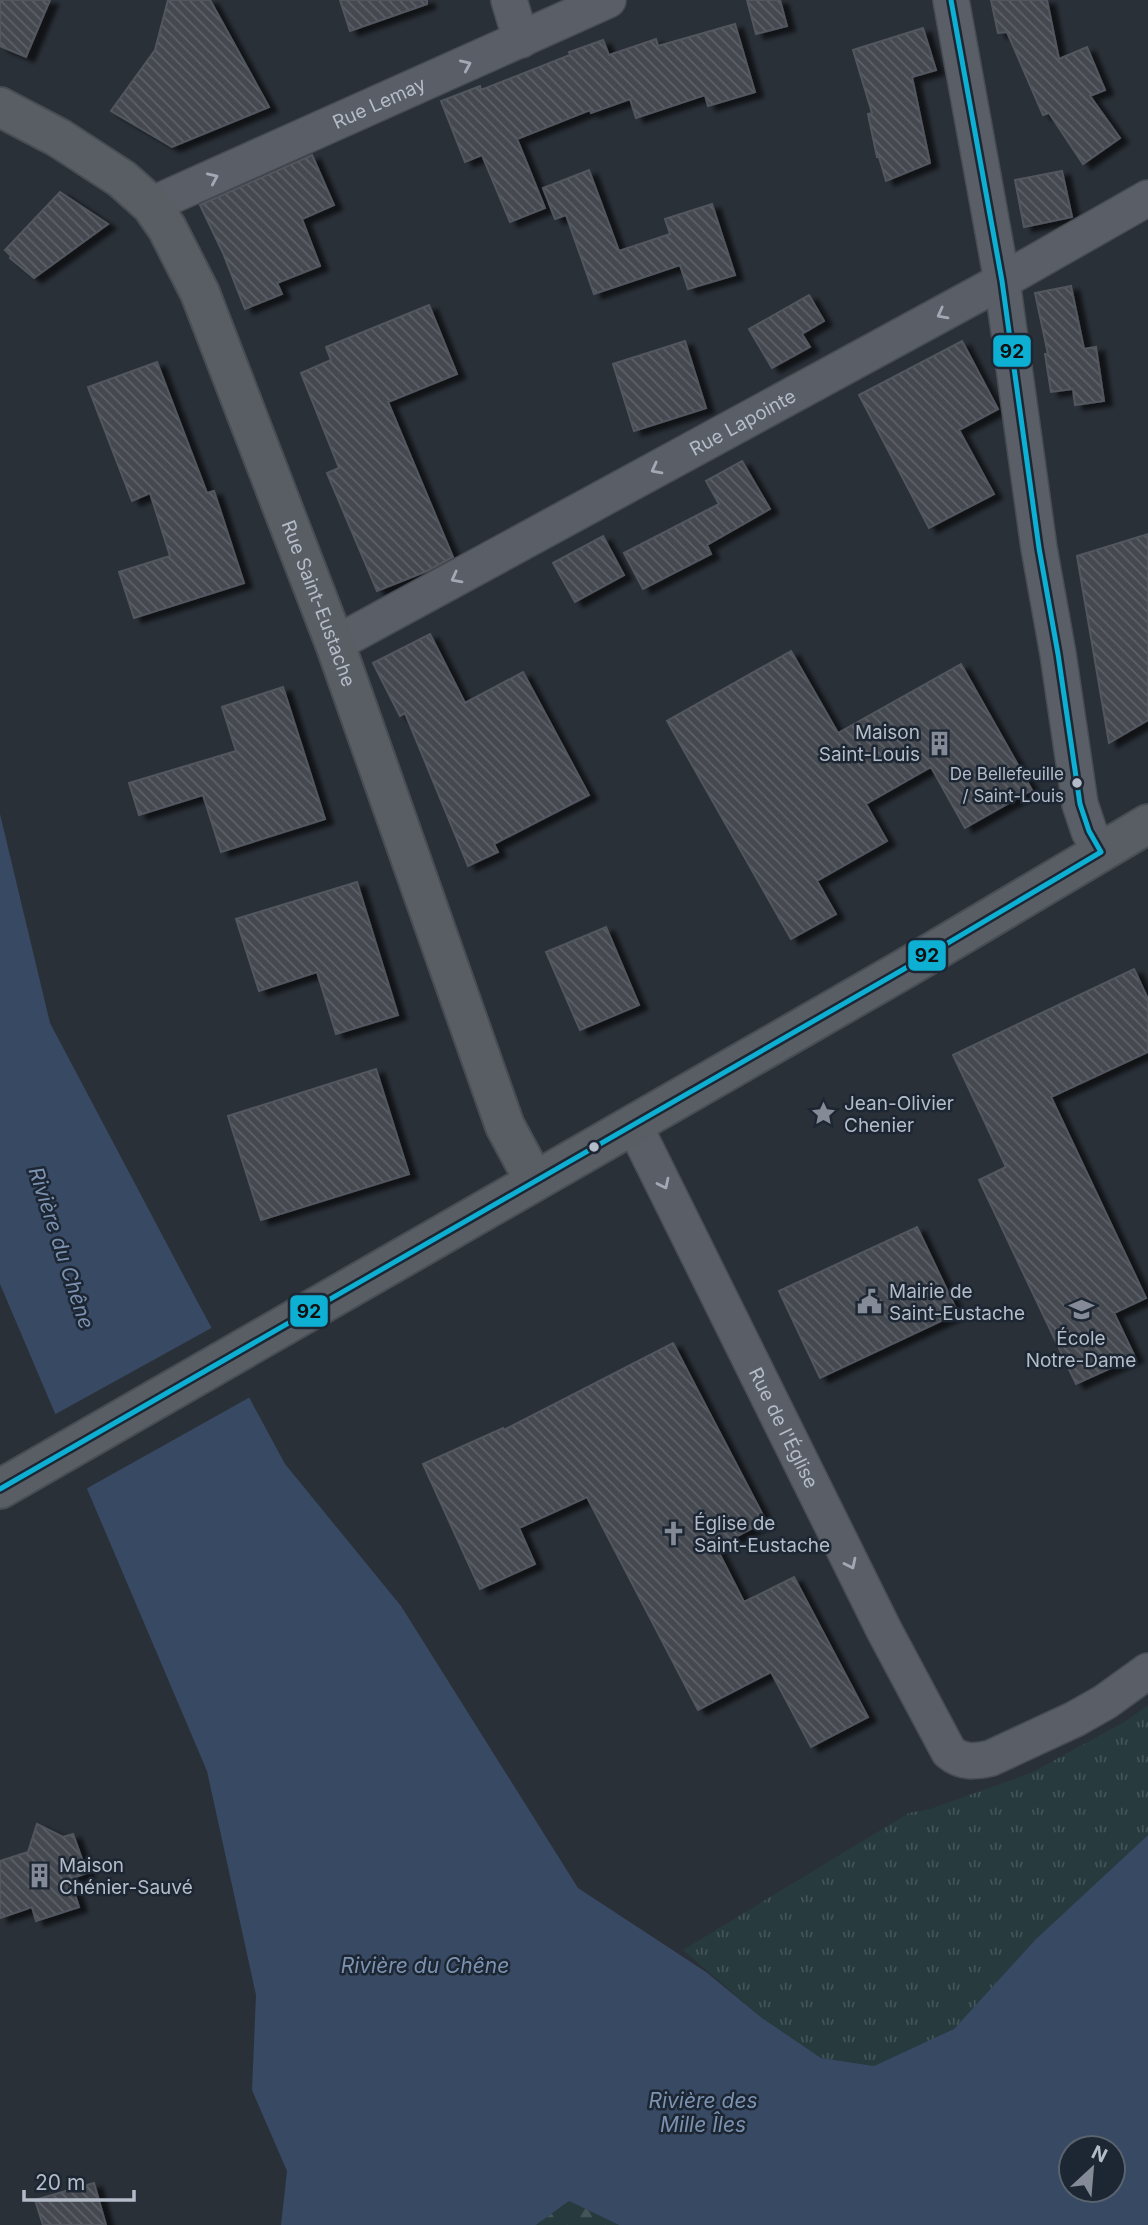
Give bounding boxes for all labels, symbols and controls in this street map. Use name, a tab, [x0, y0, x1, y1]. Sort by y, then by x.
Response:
one-way arrow	[458, 59, 471, 73]
street label: Rue Lemay	[329, 72, 430, 134]
one-way arrow	[206, 172, 218, 186]
one-way arrow	[937, 306, 949, 319]
line badge: 92	[992, 334, 1032, 368]
text: 92	[1000, 340, 1024, 363]
street label: Rue Lapointe	[686, 384, 800, 461]
one-way arrow	[651, 461, 663, 474]
street label: Rue Saint-Eustache	[276, 517, 360, 690]
one-way arrow	[451, 570, 463, 583]
place label: Maison Saint-Louis	[819, 721, 920, 766]
building icon: Maison Saint-Louis	[926, 729, 954, 757]
place label: De Bellefeuille / Saint-Louis	[950, 764, 1064, 806]
marker: De Bellefeuille / Saint-Louis	[1070, 776, 1084, 790]
line badge: 92	[907, 939, 947, 972]
text: 92	[915, 944, 939, 967]
place label: Jean-Olivier Chenier	[844, 1092, 954, 1137]
place icon: Jean-Olivier Chenier	[810, 1100, 838, 1128]
unlabelled marker	[587, 1140, 601, 1154]
water label: Rivière du Chêne	[24, 1164, 99, 1332]
one-way arrow	[656, 1177, 670, 1189]
place label: Mairie de Saint-Eustache	[889, 1280, 1025, 1325]
public building icon: Mairie de Saint-Eustache	[855, 1288, 883, 1316]
line badge: 92	[289, 1294, 329, 1328]
school or university icon: École Notre-Dame	[1067, 1296, 1095, 1324]
text: 92	[297, 1300, 321, 1323]
place label: École Notre-Dame	[1026, 1326, 1136, 1372]
street label: Rue de l'Église	[744, 1364, 823, 1492]
place label: Église de Saint-Eustache	[694, 1511, 830, 1557]
church icon: Église de Saint-Eustache	[660, 1520, 688, 1548]
one-way arrow	[843, 1557, 857, 1569]
place label: Maison Chénier-Sauvé	[59, 1854, 193, 1899]
building icon: Maison Chénier-Sauvé	[25, 1862, 53, 1890]
water label: Rivière du Chêne	[341, 1953, 509, 1978]
water label: Rivière des Mille Îles	[648, 2088, 758, 2137]
north arrow	[1057, 2134, 1127, 2204]
text: N	[1088, 2141, 1111, 2168]
scale bar	[24, 2158, 135, 2202]
text: 20 m	[35, 2170, 85, 2195]

